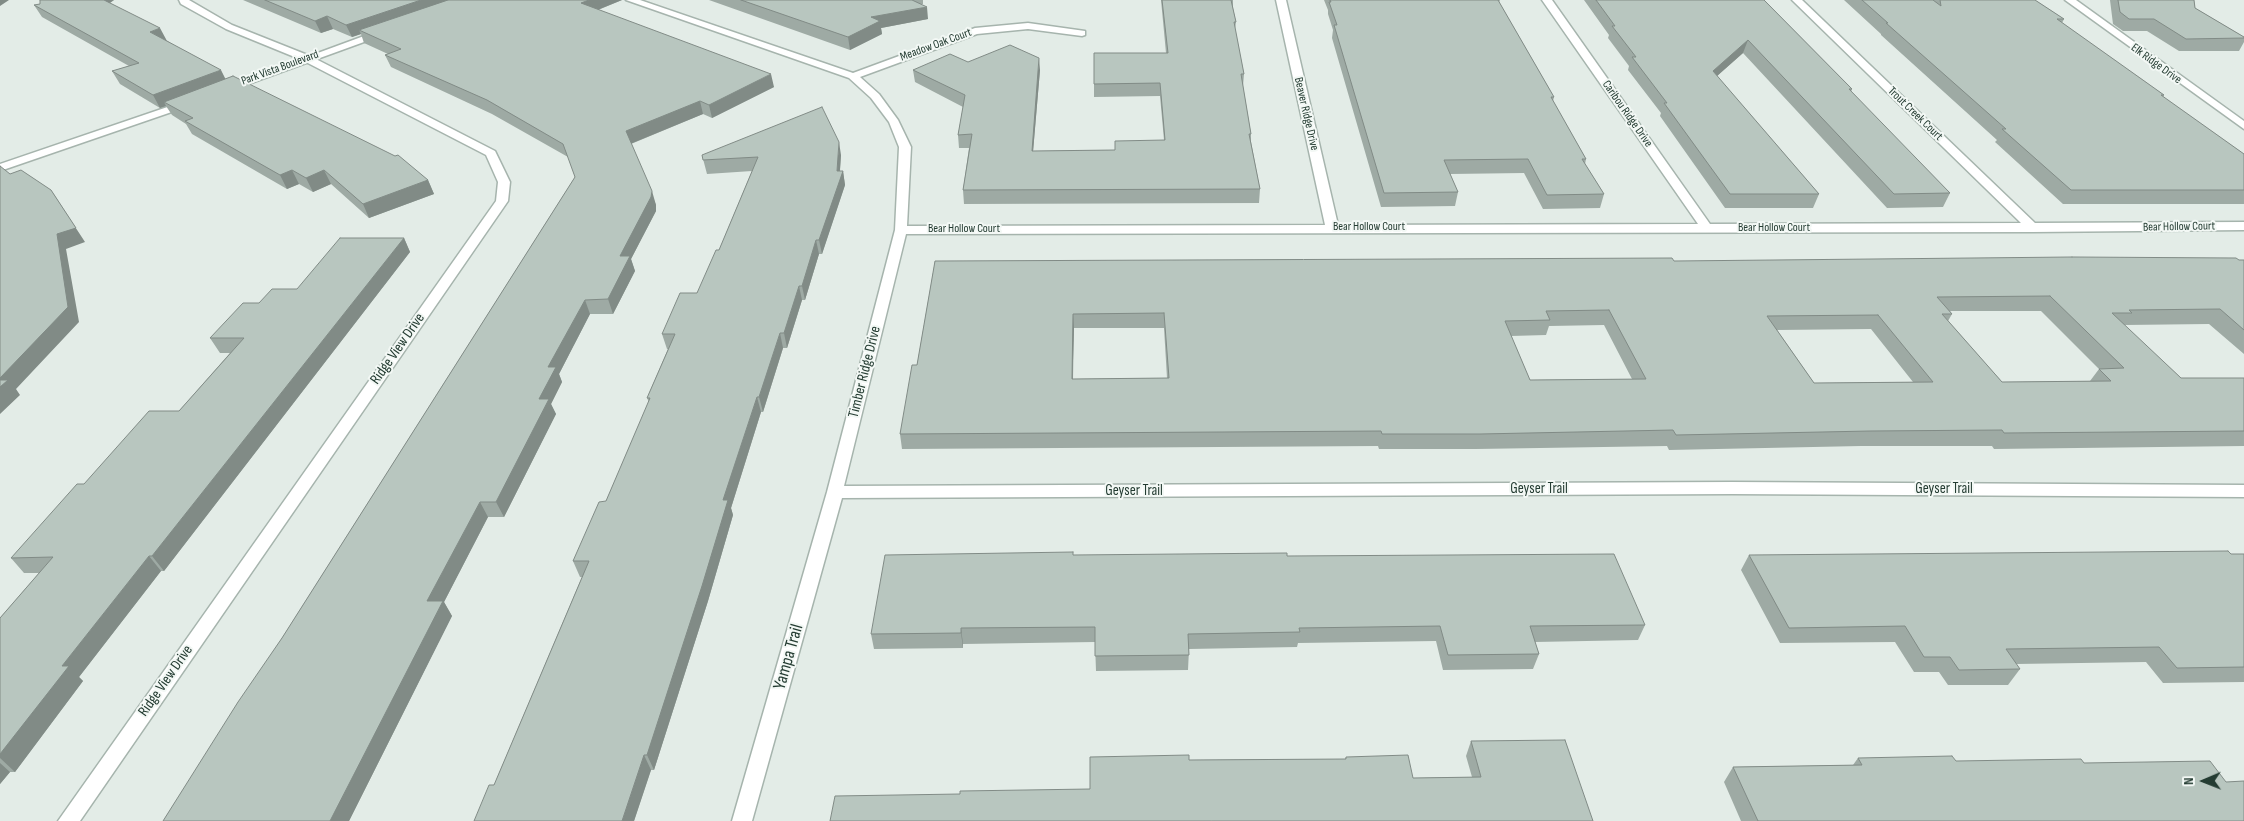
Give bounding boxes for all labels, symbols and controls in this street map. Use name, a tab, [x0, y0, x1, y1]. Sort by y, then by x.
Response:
street label: Meadow Oak Court	[898, 25, 974, 65]
street label: Elk Ridge Drive	[2128, 41, 2184, 87]
street label: Park Vista Boulevard	[239, 47, 321, 89]
street label: Beaver Ridge Drive	[1291, 76, 1321, 152]
street label: Caribou Ridge Drive	[1599, 78, 1655, 150]
street label: Trout Creek Court	[1884, 84, 1946, 144]
street label: Bear Hollow Court	[2143, 219, 2215, 235]
street label: Bear Hollow Court	[1333, 220, 1405, 234]
street label: Bear Hollow Court	[1738, 221, 1810, 235]
street label: Bear Hollow Court	[928, 222, 1000, 236]
street label: Ridge View Drive	[367, 310, 429, 388]
street label: Timber Ridge Drive	[845, 324, 885, 420]
street label: Geyser Trail	[1510, 480, 1568, 498]
street label: Geyser Trail	[1915, 480, 1973, 498]
street label: Geyser Trail	[1105, 482, 1163, 500]
street label: Yampa Trail	[769, 622, 809, 692]
street label: Ridge View Drive	[135, 642, 197, 720]
north arrow	[2179, 756, 2229, 806]
text: N	[2180, 777, 2197, 785]

